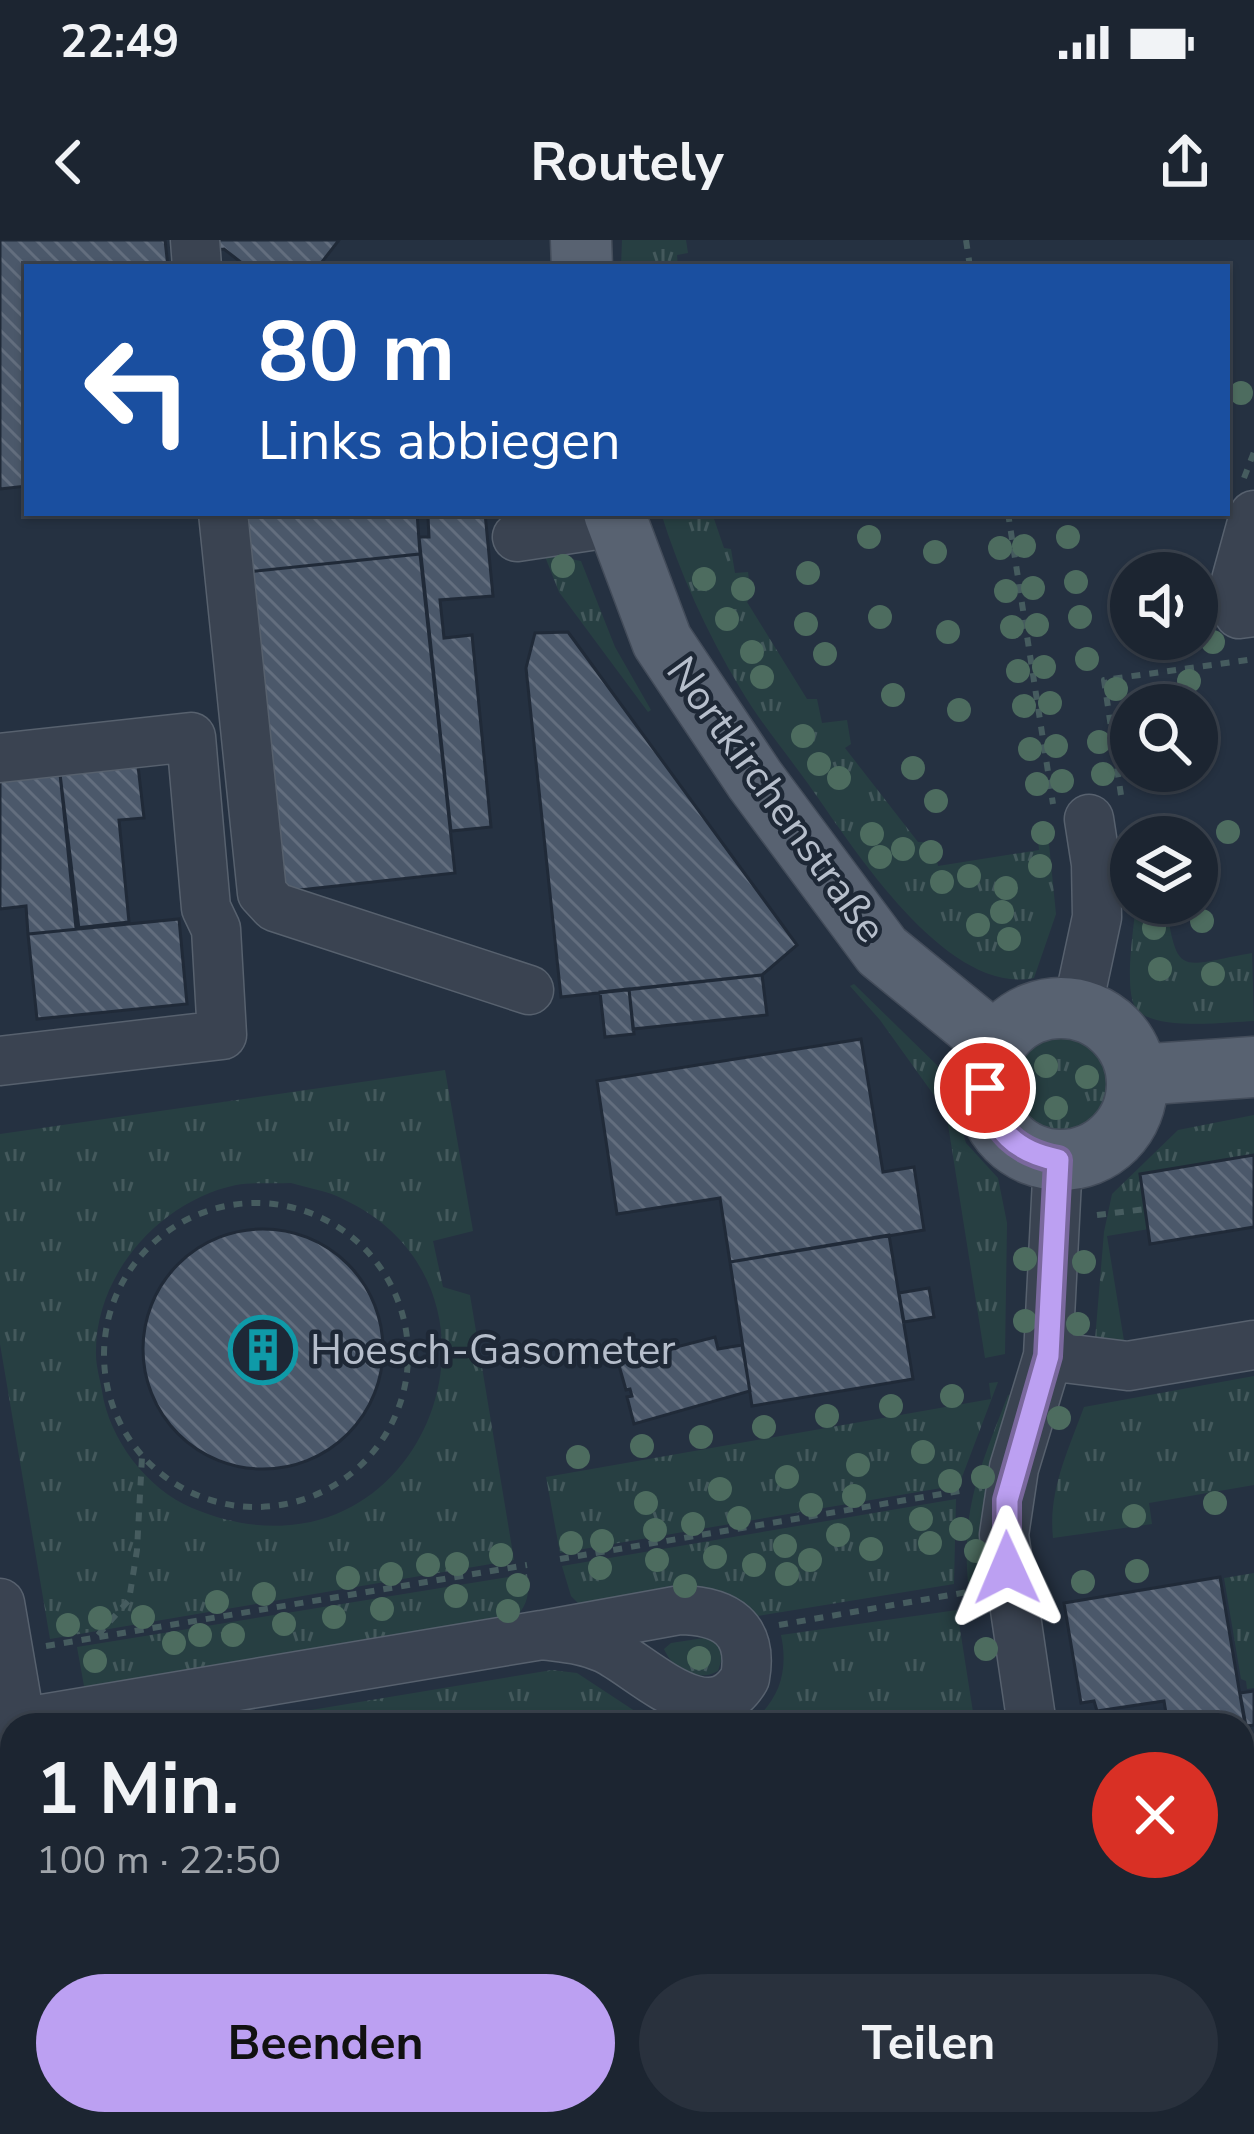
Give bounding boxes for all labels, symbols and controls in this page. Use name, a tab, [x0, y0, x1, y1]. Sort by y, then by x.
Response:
text: 22:49	[60, 12, 179, 73]
text: Routely	[530, 125, 724, 199]
icon: back	[36, 129, 102, 195]
icon: share	[1152, 129, 1218, 195]
text: 80 m	[258, 295, 455, 410]
icon: left	[60, 312, 216, 468]
text: Links abbiegen	[258, 404, 621, 478]
map controls	[1110, 552, 1218, 924]
button: sound	[1110, 552, 1218, 660]
street label: Nortkirchenstraße	[653, 646, 899, 954]
button: search	[1110, 684, 1218, 792]
button: layers	[1110, 816, 1218, 924]
pin	[934, 1037, 1036, 1139]
icon: arrive	[952, 1055, 1018, 1121]
building icon: Hoesch-Gasometer	[228, 1315, 298, 1385]
place label: Hoesch-Gasometer	[310, 1322, 675, 1379]
position arrow	[944, 1505, 1070, 1631]
text: 1 Min.	[36, 1740, 239, 1838]
button: close	[1092, 1752, 1218, 1878]
text: 100 m · 22:50	[36, 1834, 281, 1887]
button: Beenden	[36, 1974, 615, 2112]
button: Teilen	[639, 1974, 1218, 2112]

